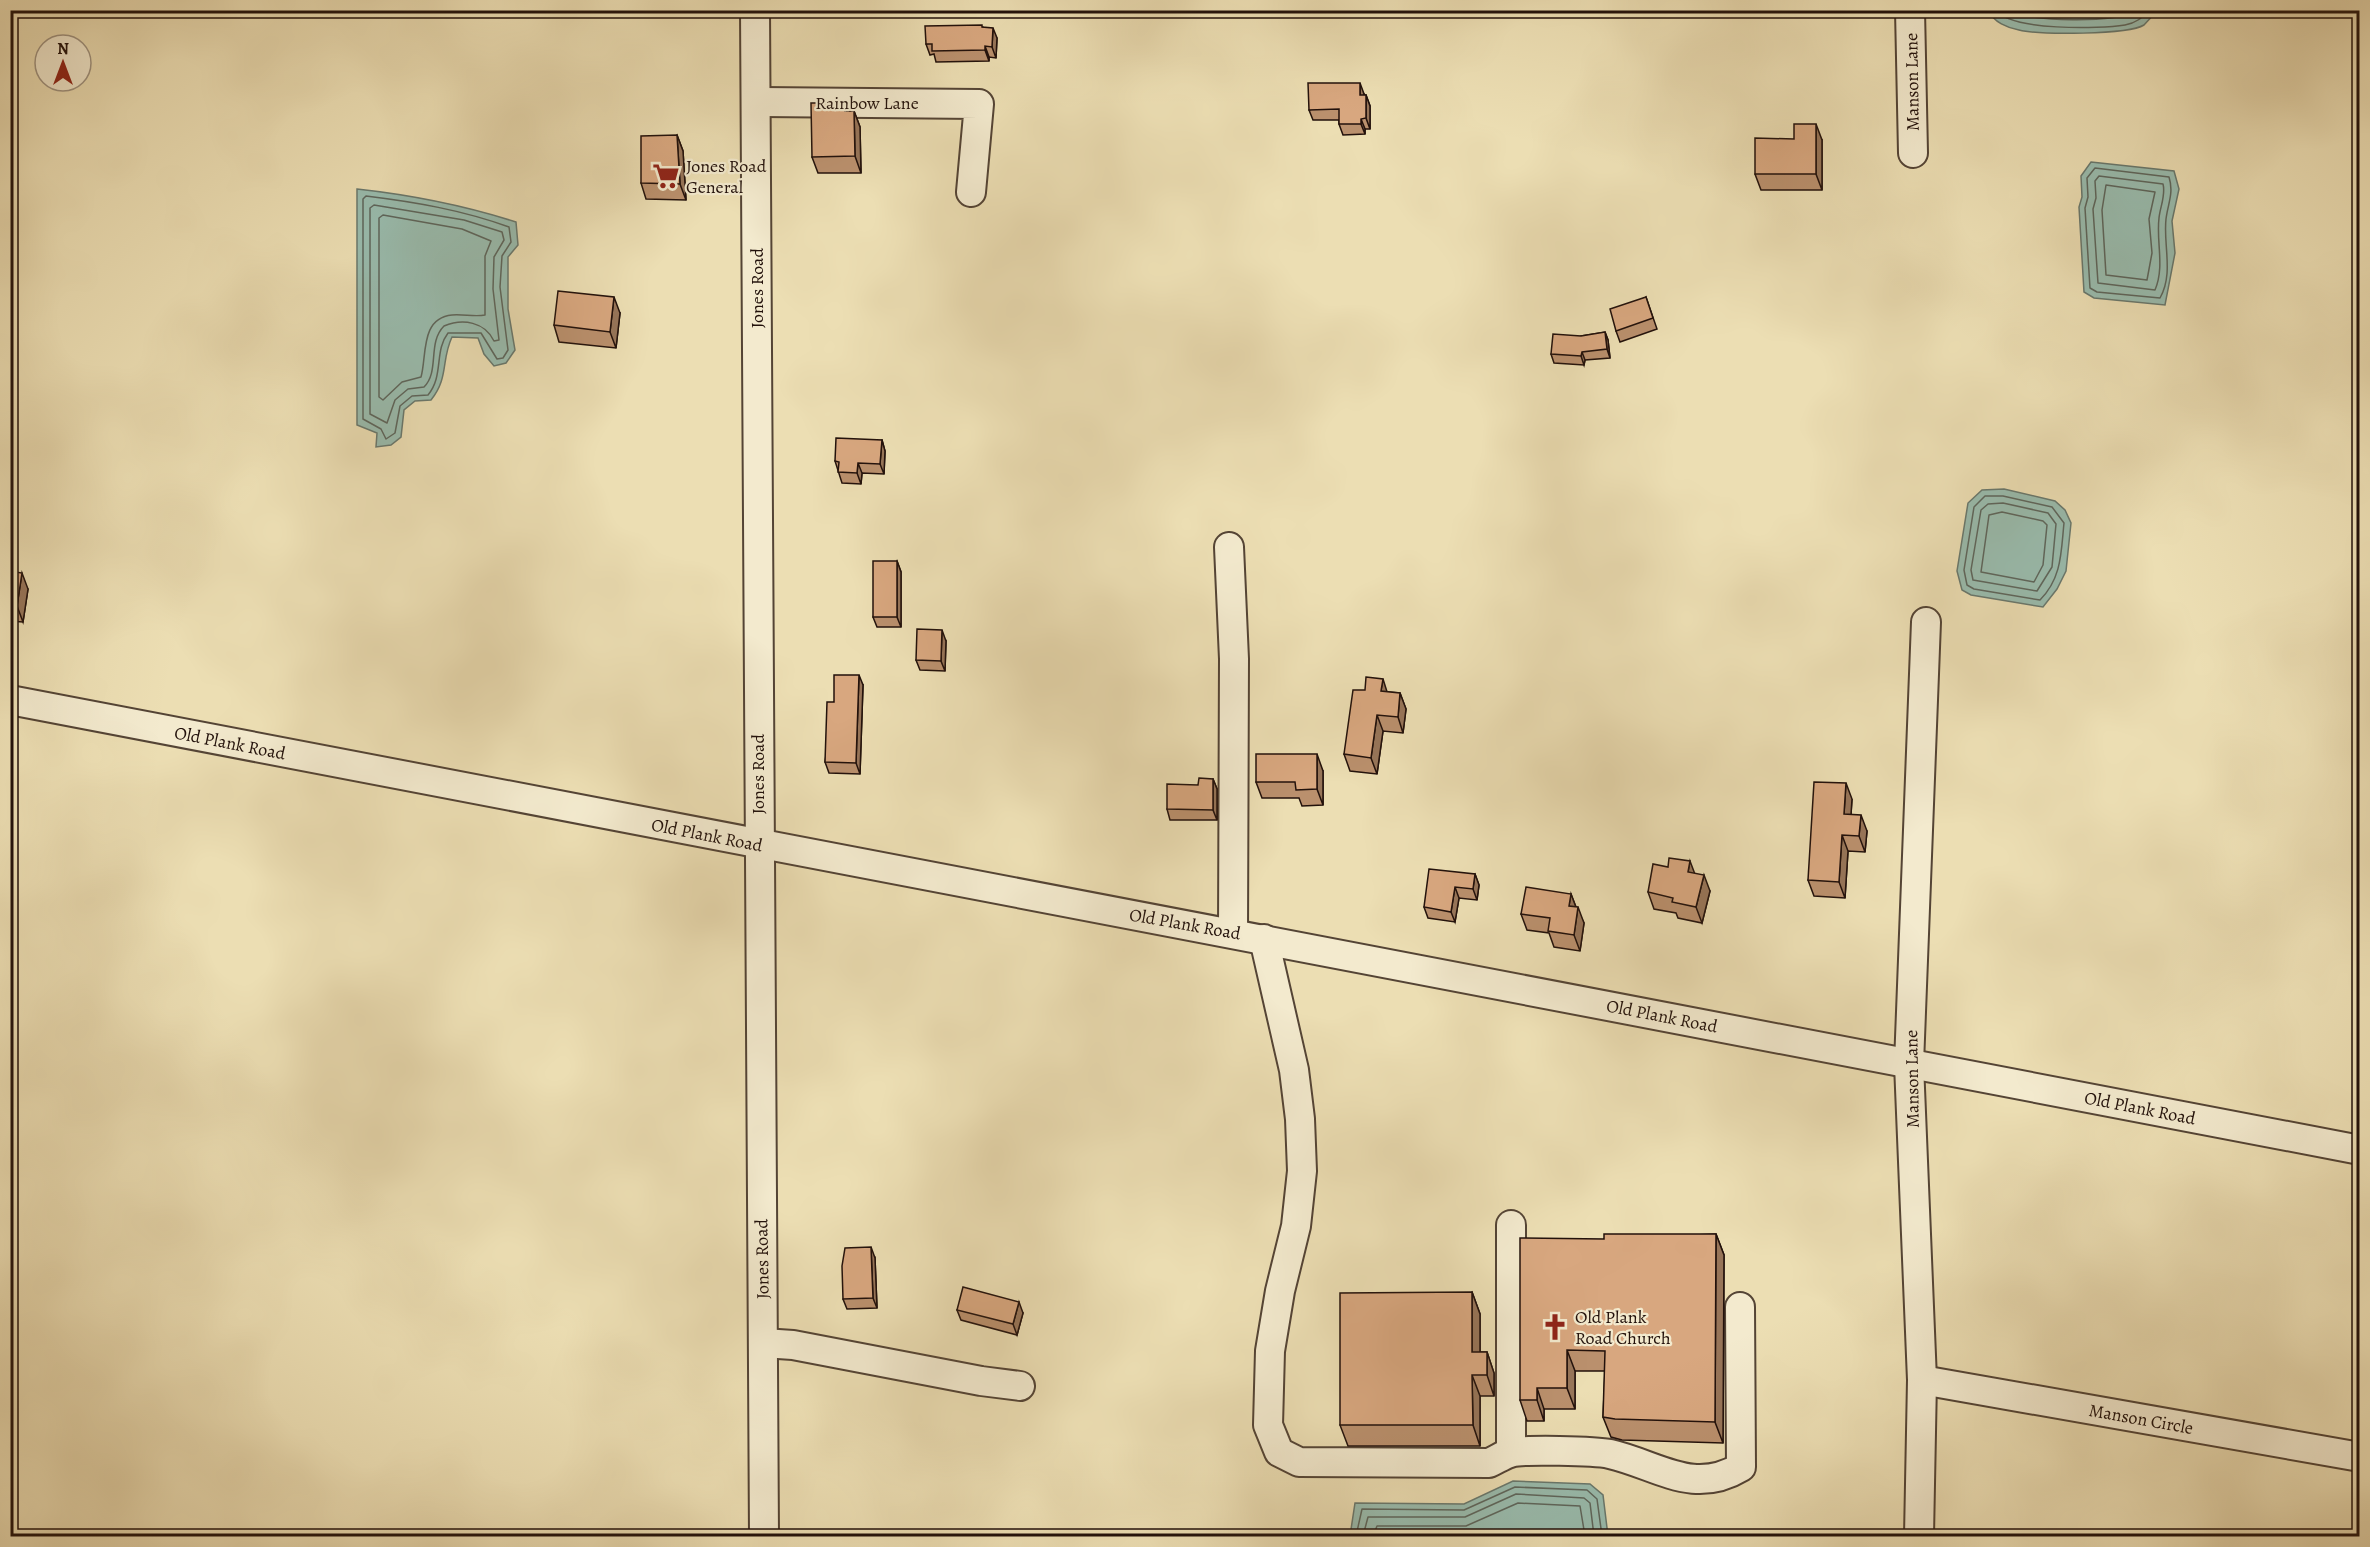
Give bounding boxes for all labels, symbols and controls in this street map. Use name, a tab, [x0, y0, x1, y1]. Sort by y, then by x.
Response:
north arrow	[33, 33, 93, 93]
street label: Manson Lane	[1899, 33, 1925, 131]
text: N	[57, 38, 69, 60]
street label: Rainbow Lane	[815, 91, 919, 115]
place label: Jones Road General	[686, 154, 767, 199]
supermarket icon: Jones Road General	[651, 161, 681, 191]
street label: Jones Road	[745, 248, 769, 328]
street label: Old Plank Road	[172, 720, 288, 766]
street label: Jones Road	[746, 734, 770, 814]
street label: Old Plank Road	[649, 812, 765, 858]
street label: Old Plank Road	[1127, 902, 1243, 946]
street label: Old Plank Road	[1604, 993, 1720, 1039]
street label: Manson Lane	[1899, 1030, 1925, 1128]
street label: Old Plank Road	[2082, 1085, 2198, 1131]
street label: Jones Road	[749, 1218, 775, 1299]
place label: Old Plank Road Church	[1575, 1305, 1671, 1350]
church icon: Old Plank Road Church	[1540, 1312, 1570, 1342]
street label: Manson Circle	[2087, 1398, 2195, 1440]

